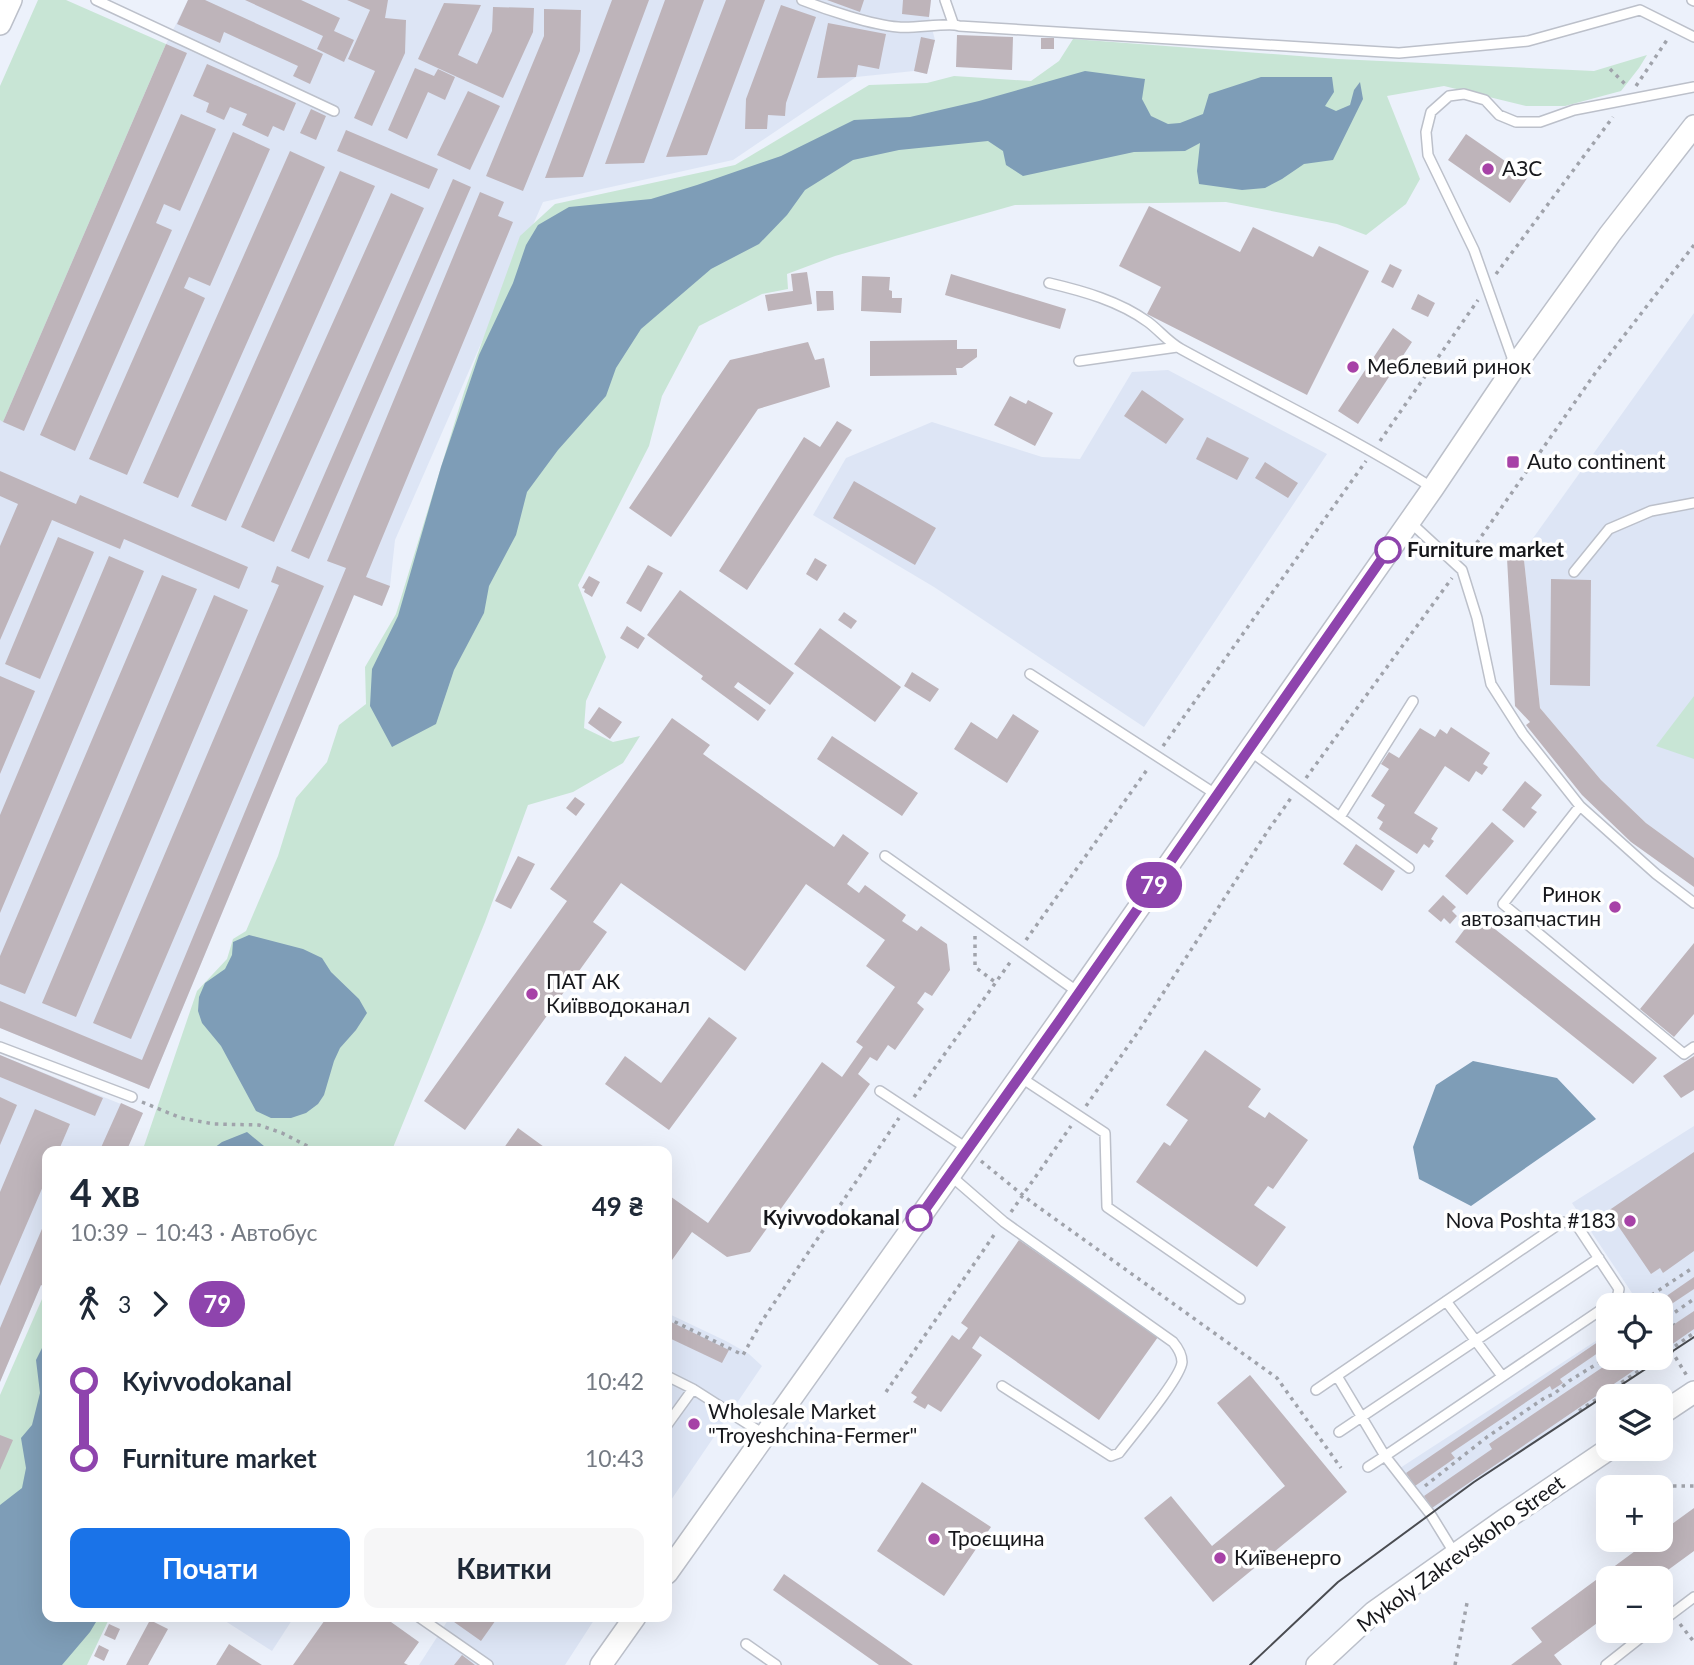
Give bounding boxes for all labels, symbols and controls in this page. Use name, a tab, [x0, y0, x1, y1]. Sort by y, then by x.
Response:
place label: АЗС	[1502, 155, 1542, 180]
marker: АЗС	[1480, 161, 1496, 177]
place label: Меблевий ринок	[1367, 353, 1531, 378]
marker: Меблевий ринок	[1345, 359, 1361, 375]
place label: Auto continent	[1527, 448, 1666, 473]
marker: Auto continent	[1505, 454, 1521, 470]
place label: Furniture market	[1407, 536, 1564, 561]
marker: Furniture market	[1375, 537, 1401, 563]
line badge: 79	[1122, 862, 1186, 908]
text: 79	[1140, 870, 1168, 899]
place label: Ринок автозапчастин	[1461, 881, 1601, 930]
marker: Ринок автозапчастин	[1607, 899, 1623, 915]
place label: ПАТ АК Київводоканал	[546, 968, 690, 1017]
marker: ПАТ АК Київводоканал	[524, 986, 540, 1002]
text: 4 хв	[70, 1169, 140, 1215]
text: 49 ₴	[592, 1190, 644, 1222]
place label: Kyivvodokanal	[763, 1204, 900, 1229]
marker: Kyivvodokanal	[906, 1205, 932, 1231]
place label: Nova Poshta #183	[1446, 1207, 1616, 1232]
marker: Nova Poshta #183	[1622, 1213, 1638, 1229]
text: 10:39 – 10:43 · Автобус	[70, 1218, 318, 1246]
icon: walk	[70, 1285, 108, 1323]
icon: forward	[141, 1285, 179, 1323]
text: 79	[203, 1289, 231, 1318]
text: 3	[118, 1290, 131, 1318]
map controls	[1596, 1293, 1673, 1643]
button: locate	[1596, 1293, 1673, 1370]
text: Kyivvodokanal	[122, 1365, 292, 1397]
text: 10:42	[585, 1367, 644, 1395]
button: layers	[1596, 1384, 1673, 1461]
place label: Wholesale Market "Troyeshchina-Fermer"	[708, 1398, 917, 1447]
marker: Wholesale Market "Troyeshchina-Fermer"	[686, 1416, 702, 1432]
text: Furniture market	[122, 1442, 317, 1474]
text: 10:43	[585, 1444, 644, 1472]
street label: Mykoly Zakrevskoho Street	[1351, 1469, 1569, 1637]
button: +	[1596, 1475, 1673, 1552]
place label: Троєщина	[948, 1525, 1044, 1550]
button: Почати	[70, 1528, 350, 1608]
button: Квитки	[364, 1528, 644, 1608]
marker: Троєщина	[926, 1531, 942, 1547]
place label: Київенерго	[1234, 1544, 1341, 1569]
marker: Київенерго	[1212, 1550, 1228, 1566]
button: −	[1596, 1566, 1673, 1643]

